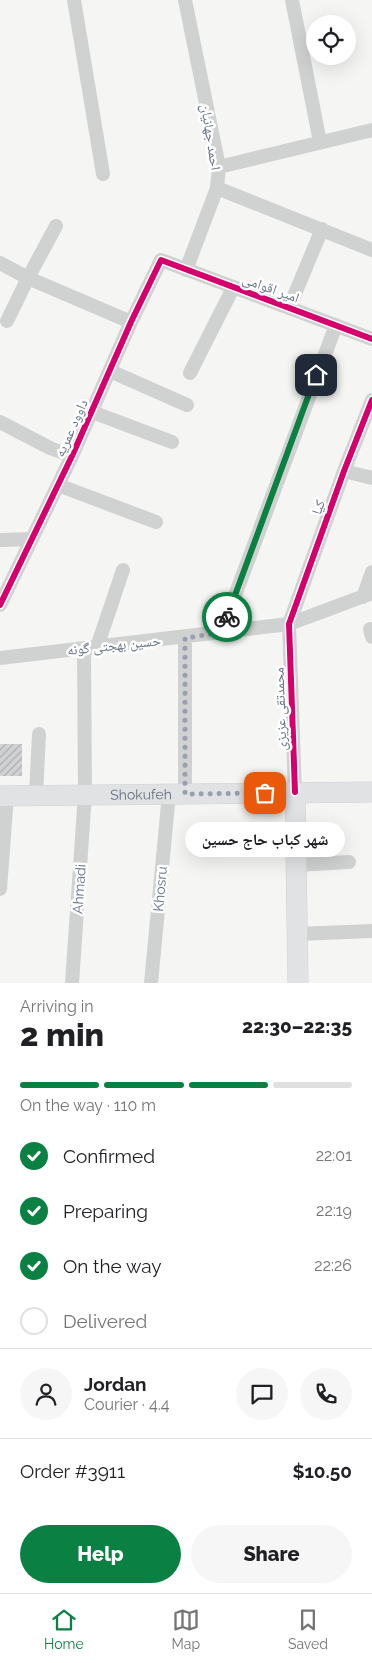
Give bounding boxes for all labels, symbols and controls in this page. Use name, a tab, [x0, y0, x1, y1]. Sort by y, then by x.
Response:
map controls	[306, 15, 356, 65]
button: locate	[306, 15, 356, 65]
street label: احمد جهانیان	[197, 103, 224, 171]
street label: امیر اقوامی	[240, 270, 302, 307]
pin	[295, 354, 337, 396]
icon: home	[302, 361, 330, 389]
street label: داوود عمریه	[51, 397, 92, 460]
street label: کیا	[308, 497, 328, 517]
courier	[202, 592, 252, 642]
icon: bike	[213, 603, 241, 631]
street label: حسین بهجتی گونه	[66, 632, 162, 659]
street label: محمدتقی عزیزی	[271, 667, 290, 751]
pin	[244, 772, 286, 814]
icon: bag	[251, 779, 279, 807]
street label: Shokufeh	[110, 786, 172, 803]
callout: شهر کباب حاج حسین	[185, 823, 345, 858]
text: شهر کباب حاج حسین	[202, 830, 328, 849]
street label: Ahmadi	[69, 864, 89, 914]
street label: Khosru	[150, 866, 170, 912]
text: Arriving in	[20, 997, 94, 1016]
text: 22:30–22:35	[242, 1015, 352, 1037]
text: 2 min	[20, 1016, 104, 1053]
text: On the way · 110 m	[20, 1096, 156, 1115]
icon: check	[20, 1142, 48, 1170]
text: Confirmed	[63, 1145, 155, 1167]
text: 22:01	[316, 1146, 352, 1165]
icon: check	[20, 1197, 48, 1225]
text: Preparing	[63, 1200, 148, 1222]
text: 22:19	[316, 1201, 352, 1220]
icon: check	[20, 1252, 48, 1280]
text: On the way	[63, 1255, 162, 1277]
text: 22:26	[314, 1256, 352, 1275]
text: Delivered	[63, 1310, 147, 1332]
button: person	[20, 1368, 72, 1420]
button: chat	[236, 1368, 288, 1420]
button: phone	[300, 1368, 352, 1420]
text: Jordan	[84, 1373, 147, 1395]
text: Courier · 4.4	[84, 1395, 169, 1414]
text: Order #3911	[20, 1460, 125, 1482]
text: $10.50	[292, 1460, 352, 1482]
button: Help	[20, 1525, 181, 1583]
button: Share	[191, 1525, 352, 1583]
tab: Home	[44, 1606, 84, 1652]
tab: Map	[172, 1606, 200, 1652]
tab: Saved	[288, 1606, 328, 1652]

